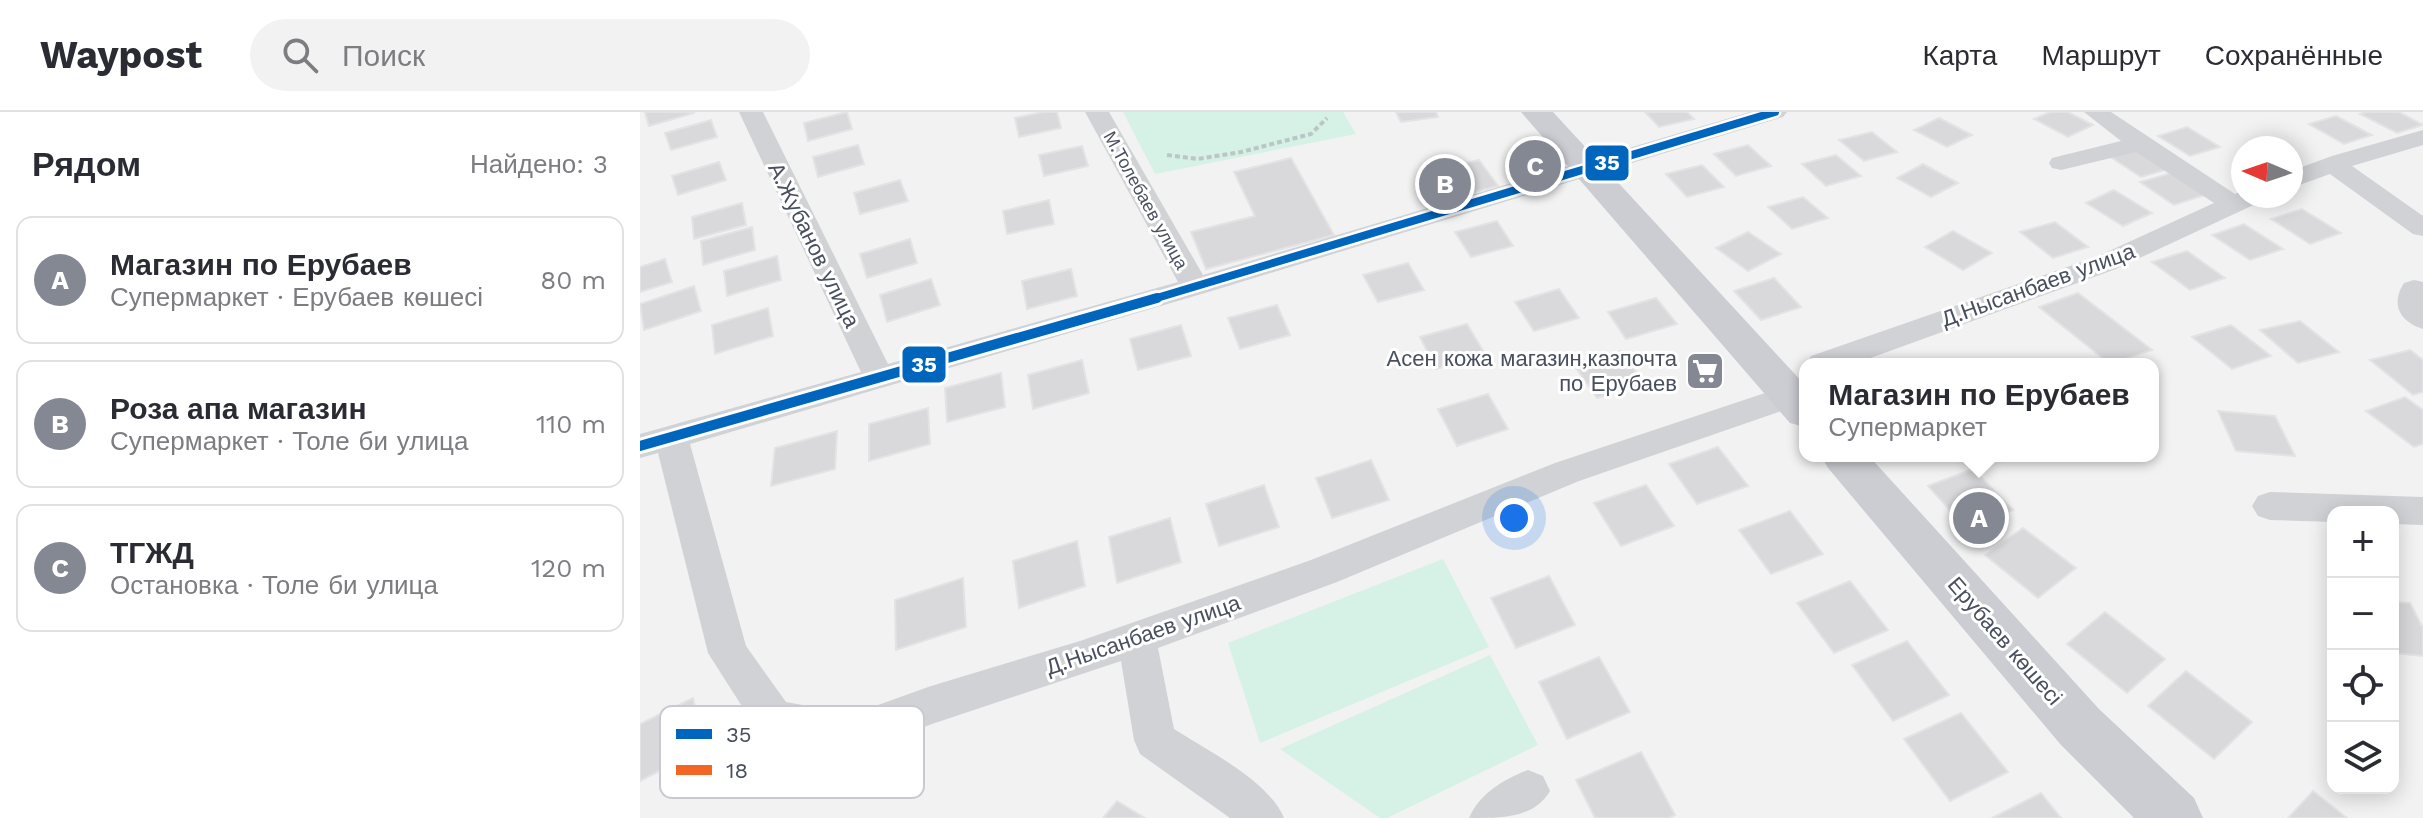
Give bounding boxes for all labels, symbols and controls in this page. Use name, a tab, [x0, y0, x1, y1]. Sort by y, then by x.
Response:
search box	[250, 19, 810, 91]
text: Waypost	[40, 33, 202, 77]
icon: search	[278, 33, 322, 77]
text: Поиск	[342, 38, 425, 73]
text: Карта	[1922, 39, 1997, 72]
text: Маршрут	[2041, 39, 2161, 72]
text: Сохранённые	[2205, 39, 2383, 72]
street label: М.Толебаев улица	[1099, 127, 1193, 273]
pin: C	[1509, 136, 1561, 196]
north arrow	[2231, 136, 2303, 208]
text: Рядом	[32, 144, 141, 184]
line badge: 35	[1584, 144, 1630, 182]
text: Найдено: 3	[470, 149, 608, 179]
text: 35	[1594, 150, 1620, 175]
pin: B	[1419, 154, 1471, 214]
street label: А.Жубанов улица	[763, 159, 865, 332]
street label: Д.Нысанбаев улица	[1938, 238, 2139, 332]
text: Магазин по Ерубаев	[110, 247, 412, 282]
text: A	[51, 265, 69, 295]
text: 80 m	[540, 265, 606, 295]
text: Супермаркет · Ерубаев көшесі	[110, 282, 483, 312]
line badge: 35	[901, 345, 947, 384]
place label: Асен кожа магазин,казпочта по Ерубаев	[1386, 346, 1678, 396]
supermarket icon: Асен кожа магазин,казпочта по Ерубаев	[1684, 350, 1726, 392]
text: 35	[911, 352, 937, 377]
popup	[1799, 358, 2159, 462]
text: Магазин по Ерубаев	[1828, 377, 2130, 412]
text: Роза апа магазин	[110, 391, 367, 426]
text: B	[51, 409, 69, 439]
text: 110 m	[536, 409, 606, 439]
text: Супермаркет	[1828, 412, 1987, 442]
text: Супермаркет · Толе би улица	[110, 426, 468, 456]
pin: A	[1953, 488, 2005, 548]
your location	[1494, 498, 1534, 538]
map controls	[2327, 506, 2399, 794]
button: +	[2327, 506, 2399, 578]
text: ТГЖД	[110, 535, 194, 570]
text: C	[51, 553, 69, 583]
text: 120 m	[531, 553, 606, 583]
text: Остановка · Толе би улица	[110, 570, 438, 600]
street label: Ерубаев көшесі	[1943, 572, 2067, 710]
button: −	[2327, 578, 2399, 650]
street label: Д.Нысанбаев улица	[1042, 590, 1244, 680]
button: locate	[2327, 650, 2399, 722]
legend	[660, 706, 924, 798]
text: 35	[726, 722, 752, 747]
button: layers	[2327, 722, 2399, 794]
text: 18	[726, 758, 748, 783]

